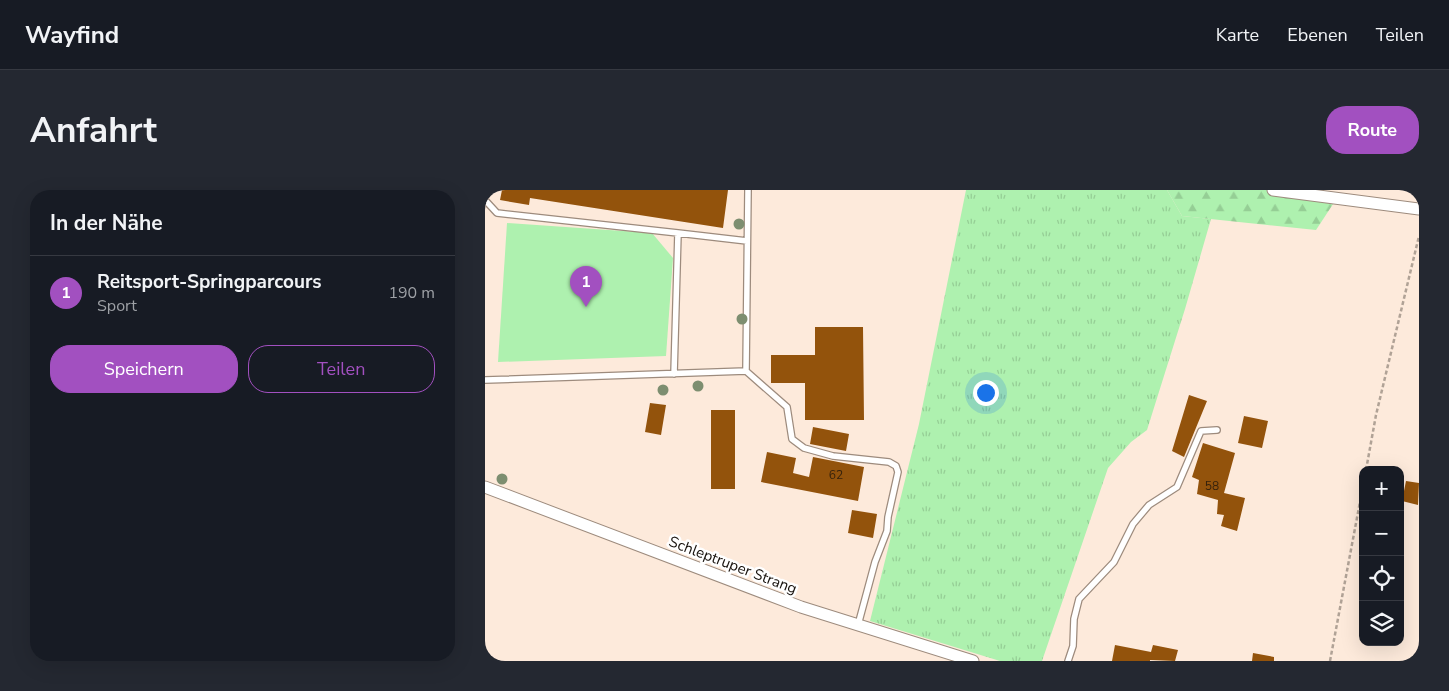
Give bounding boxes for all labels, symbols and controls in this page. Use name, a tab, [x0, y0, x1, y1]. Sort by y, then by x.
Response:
text: Wayfind	[25, 19, 119, 51]
text: Karte	[1216, 23, 1259, 47]
text: Ebenen	[1287, 23, 1348, 47]
text: Teilen	[1376, 23, 1424, 47]
button: Route	[1326, 106, 1419, 154]
text: Anfahrt	[30, 107, 157, 154]
text: In der Nähe	[50, 209, 163, 237]
pin: 1	[570, 266, 602, 307]
text: Reitsport-Springparcours	[97, 269, 322, 295]
text: 1	[61, 282, 71, 304]
text: 190 m	[388, 282, 435, 304]
text: Sport	[97, 295, 137, 317]
button: Speichern	[50, 345, 238, 393]
button: Teilen	[248, 345, 435, 393]
your location	[973, 380, 999, 406]
map controls	[1359, 466, 1404, 646]
button: +	[1359, 466, 1404, 511]
house number: 62	[829, 467, 843, 483]
house number: 58	[1205, 478, 1219, 494]
button: −	[1359, 511, 1404, 556]
street label: Schleptruper Strang	[666, 531, 800, 599]
button: locate	[1359, 556, 1404, 601]
button: layers	[1359, 601, 1404, 646]

